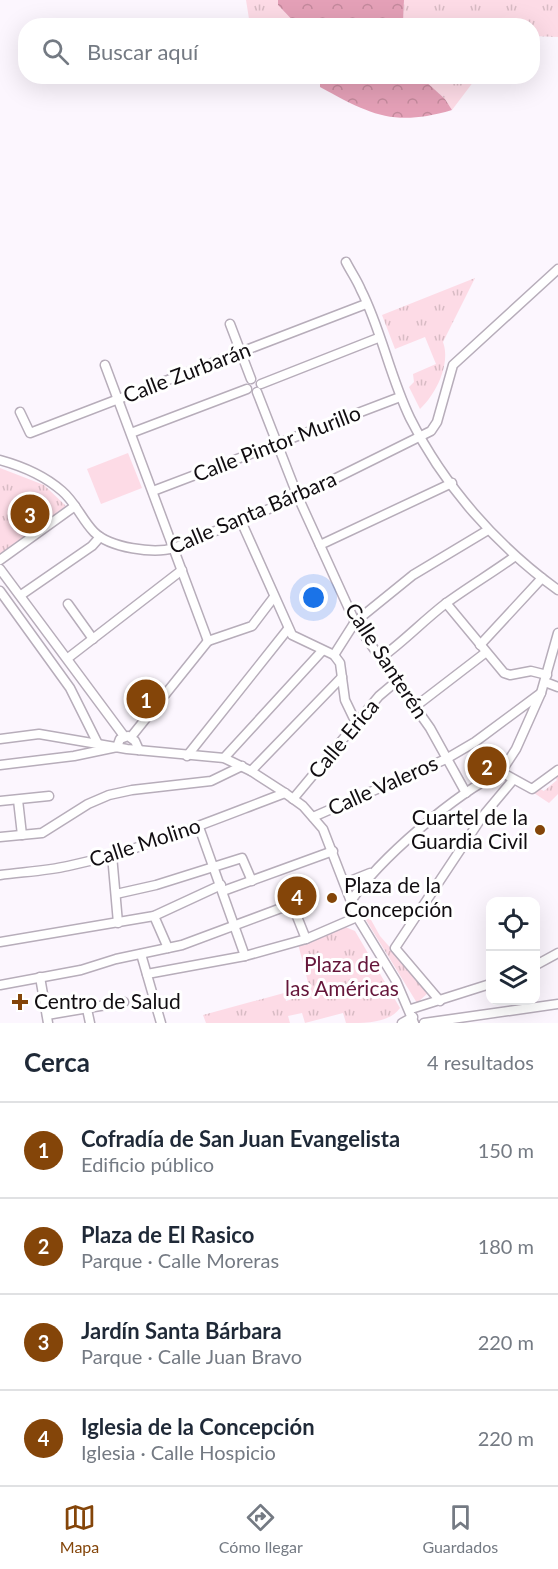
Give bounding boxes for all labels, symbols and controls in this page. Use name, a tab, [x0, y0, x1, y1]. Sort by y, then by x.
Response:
search box	[18, 18, 540, 84]
icon: search	[39, 35, 72, 68]
text: Buscar aquí	[87, 38, 198, 65]
street label: Calle Zurbarán	[119, 336, 254, 407]
street label: Calle Pintor Murillo	[189, 399, 364, 486]
street label: Calle Santa Bárbara	[165, 465, 340, 558]
pin: 3	[10, 492, 50, 536]
your location	[299, 583, 328, 612]
street label: Calle Santerén	[341, 598, 434, 723]
pin: 1	[126, 676, 166, 722]
street label: Calle Erica	[302, 693, 383, 783]
pin: 2	[468, 744, 506, 789]
street label: Calle Valeros	[324, 749, 441, 820]
place label: Cuartel de la Guardia Civil	[411, 804, 528, 853]
street label: Calle Molino	[86, 812, 203, 871]
marker: Cuartel de la Guardia Civil	[533, 823, 547, 837]
place label: Plaza de la Concepción	[344, 872, 453, 921]
pin: 4	[278, 874, 316, 918]
marker: Plaza de la Concepción	[325, 891, 339, 905]
map controls	[486, 897, 540, 1005]
button: locate	[486, 897, 540, 951]
park label: Plaza de las Américas	[285, 951, 399, 1000]
button: layers	[486, 951, 540, 1005]
place label: Centro de Salud	[34, 988, 181, 1013]
marker: Centro de Salud	[11, 993, 29, 1011]
text: Cerca	[24, 1046, 90, 1078]
text: 4 resultados	[427, 1050, 534, 1074]
text: Cofradía de San Juan Evangelista	[81, 1125, 400, 1152]
text: 1	[38, 1138, 49, 1162]
text: 150 m	[478, 1138, 534, 1162]
text: Edificio público	[81, 1152, 214, 1176]
text: Plaza de El Rasico	[81, 1221, 254, 1248]
text: 2	[38, 1234, 49, 1258]
text: 180 m	[478, 1234, 534, 1258]
text: Parque · Calle Moreras	[81, 1248, 279, 1272]
text: Jardín Santa Bárbara	[81, 1317, 282, 1344]
text: 3	[38, 1330, 49, 1354]
text: 220 m	[478, 1330, 534, 1354]
text: Parque · Calle Juan Bravo	[81, 1344, 302, 1368]
text: Iglesia de la Concepción	[81, 1413, 315, 1440]
text: 4	[38, 1426, 49, 1450]
text: 220 m	[478, 1426, 534, 1450]
text: Iglesia · Calle Hospicio	[81, 1440, 276, 1464]
tab: Mapa	[60, 1501, 99, 1556]
tab: Cómo llegar	[219, 1501, 303, 1556]
tab: Guardados	[422, 1501, 498, 1556]

